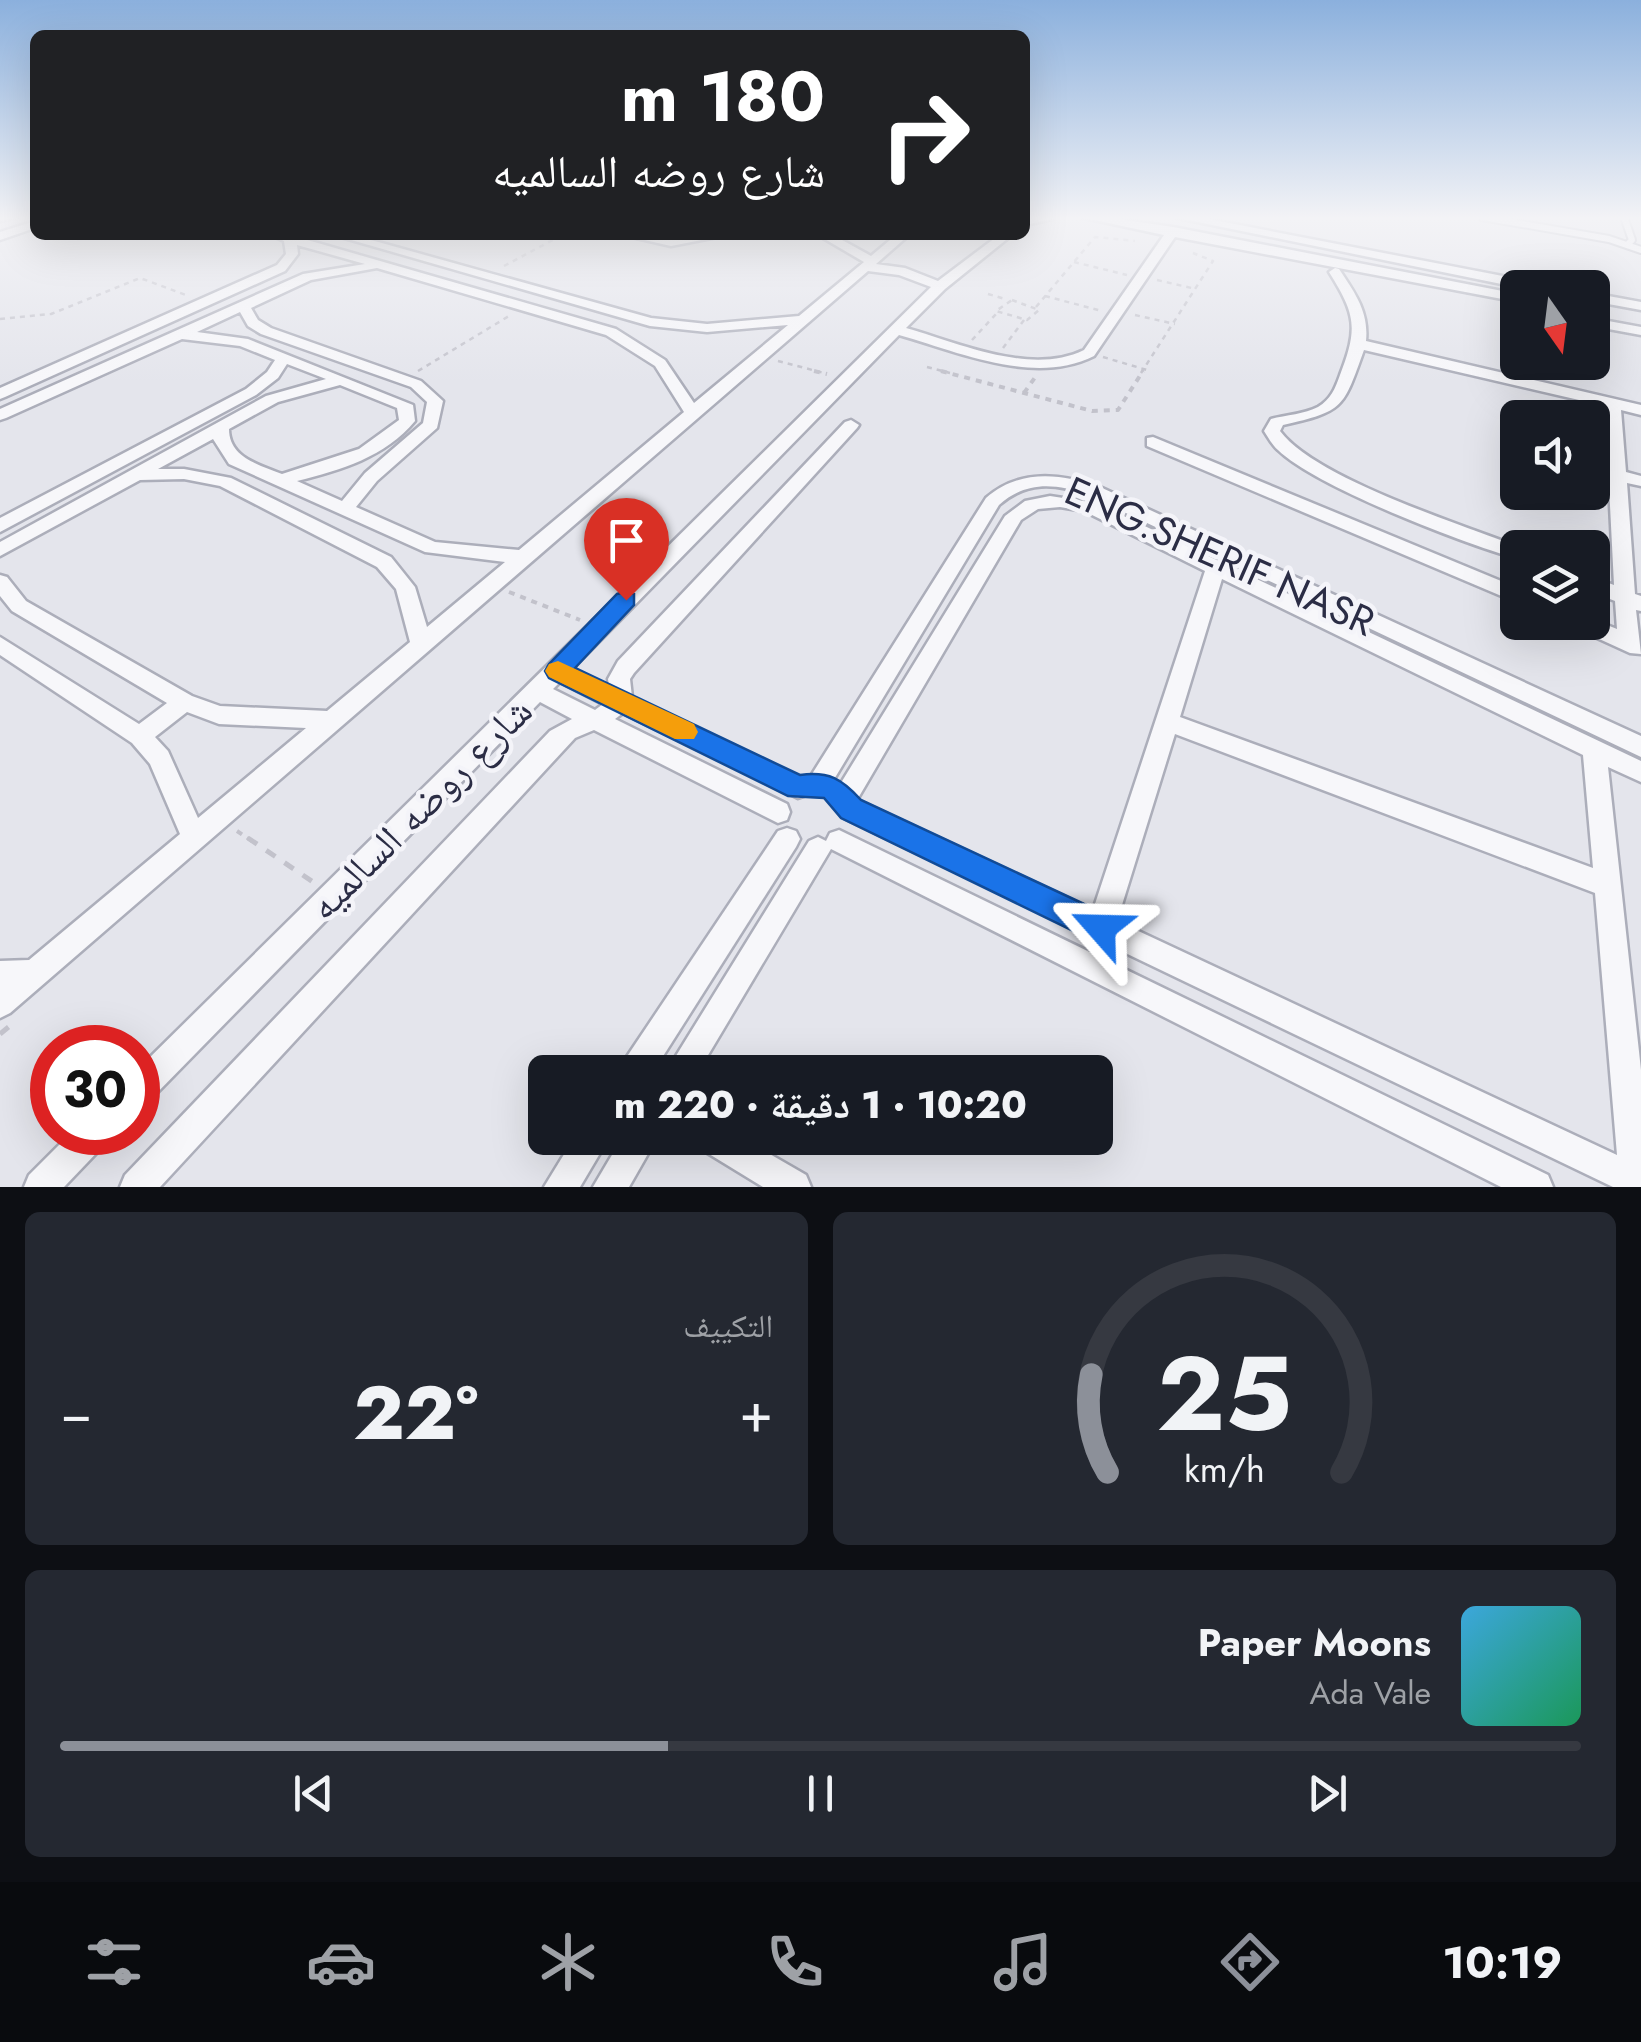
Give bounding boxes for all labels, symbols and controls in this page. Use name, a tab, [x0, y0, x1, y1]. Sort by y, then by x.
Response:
text: 180 m	[621, 46, 825, 147]
icon: right	[860, 70, 990, 200]
text: شارع روضه السالميه	[492, 139, 825, 204]
north arrow	[1500, 270, 1610, 380]
map controls	[1500, 270, 1610, 640]
button: sound	[1500, 400, 1610, 510]
street label: ENG.SHERIF NASR	[1056, 462, 1384, 650]
pin	[584, 498, 669, 601]
icon: arrive	[599, 513, 654, 568]
button: layers	[1500, 530, 1610, 640]
street label: شارع روضه السالميه	[295, 683, 545, 933]
position arrow	[1049, 876, 1153, 980]
speed limit sign: 30	[30, 1025, 160, 1155]
text: 10:20 · 1 دقيقة · 220 m	[614, 1077, 1027, 1132]
text: التكييف	[683, 1303, 773, 1349]
text: 25	[1157, 1319, 1292, 1469]
text: 22°	[353, 1359, 478, 1467]
text: −	[60, 1373, 92, 1453]
text: +	[739, 1373, 773, 1453]
text: km/h	[1184, 1444, 1265, 1495]
text: Paper Moons	[1198, 1615, 1431, 1670]
text: Ada Vale	[1309, 1670, 1431, 1716]
icon: previous	[286, 1766, 341, 1821]
icon: pause	[793, 1766, 848, 1821]
icon: next	[1300, 1766, 1355, 1821]
icon: filters	[79, 1927, 149, 1997]
icon: car	[306, 1927, 376, 1997]
icon: climate	[533, 1927, 603, 1997]
icon: phone	[760, 1927, 830, 1997]
icon: music	[988, 1927, 1058, 1997]
icon: directions	[1215, 1927, 1285, 1997]
text: 10:19	[1442, 1930, 1562, 1995]

